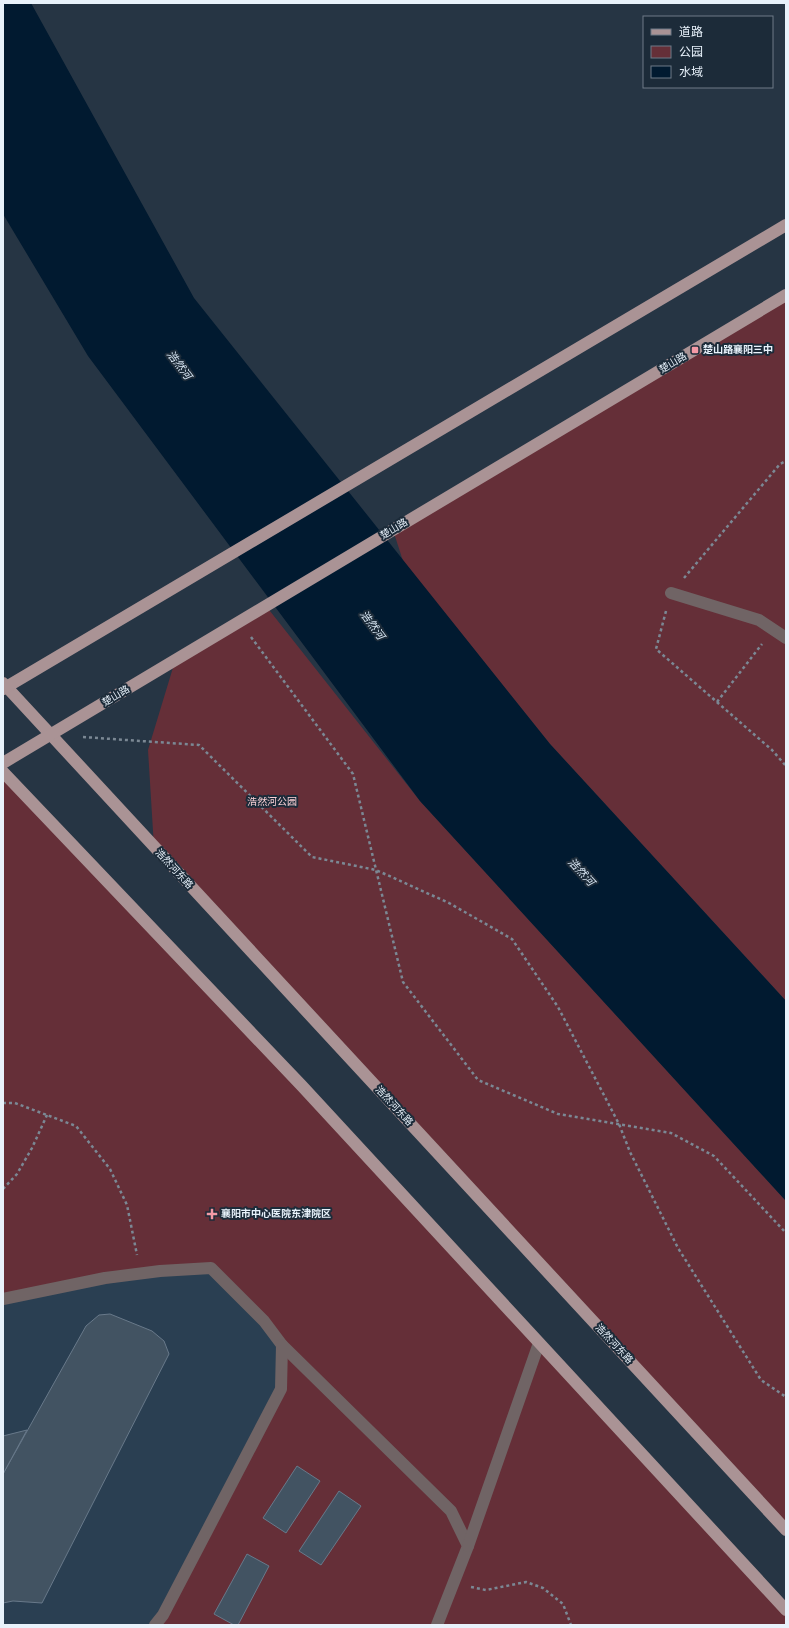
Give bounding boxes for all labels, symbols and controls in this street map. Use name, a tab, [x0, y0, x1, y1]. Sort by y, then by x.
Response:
legend	[643, 16, 773, 88]
text: 道路	[679, 25, 703, 39]
text: 公园	[679, 45, 703, 59]
text: 水域	[679, 65, 703, 79]
place label: 楚山路襄阳三中	[703, 344, 773, 356]
marker: 楚山路襄阳三中	[690, 345, 700, 355]
water label: 浩然河	[164, 348, 195, 384]
street label: 楚山路	[657, 350, 689, 376]
street label: 楚山路	[378, 516, 410, 542]
water label: 浩然河	[357, 608, 388, 644]
street label: 楚山路	[100, 683, 132, 709]
park label: 浩然河公园	[247, 796, 297, 808]
street label: 浩然河东路	[153, 847, 195, 891]
water label: 浩然河	[565, 855, 598, 890]
street label: 浩然河东路	[373, 1084, 415, 1128]
marker: 襄阳市中心医院东津院区	[206, 1208, 218, 1220]
place label: 襄阳市中心医院东津院区	[221, 1208, 331, 1220]
street label: 浩然河东路	[593, 1322, 635, 1366]

